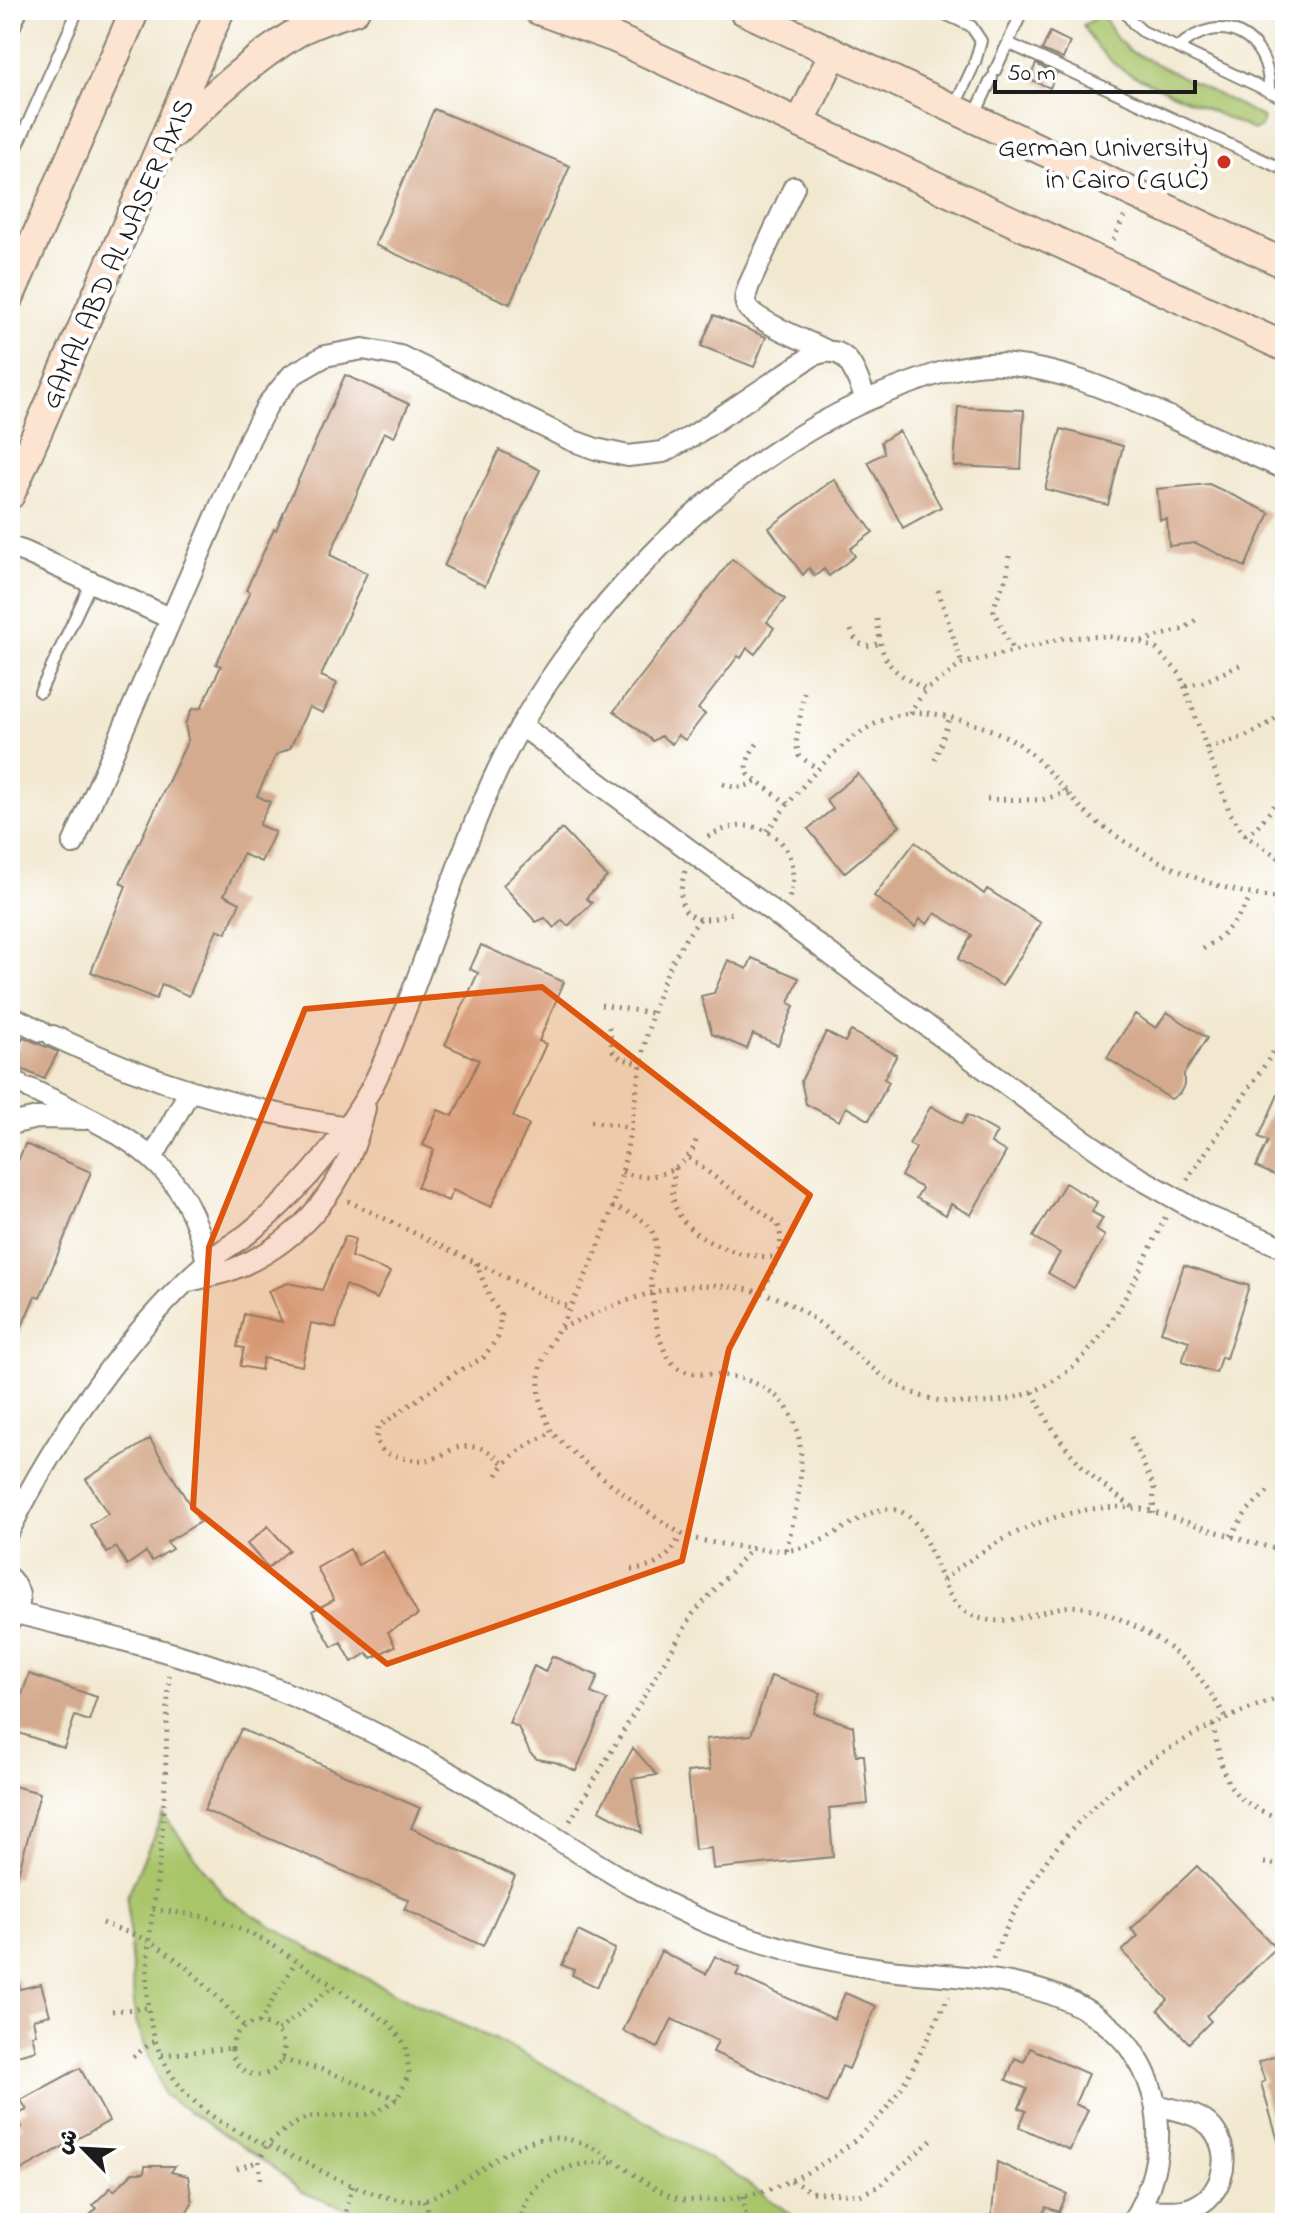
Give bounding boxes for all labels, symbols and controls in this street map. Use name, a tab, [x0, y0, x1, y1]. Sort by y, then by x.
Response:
scale bar	[995, 44, 1195, 94]
text: 50 m	[1007, 57, 1056, 92]
street label: GAMAL ABD AL NASER AXIS	[32, 93, 206, 416]
place label: German University in Cairo (GUC)	[998, 129, 1208, 202]
marker: German University in Cairo (GUC)	[1215, 153, 1233, 171]
north arrow	[44, 2109, 124, 2189]
text: ش	[49, 2125, 88, 2160]

